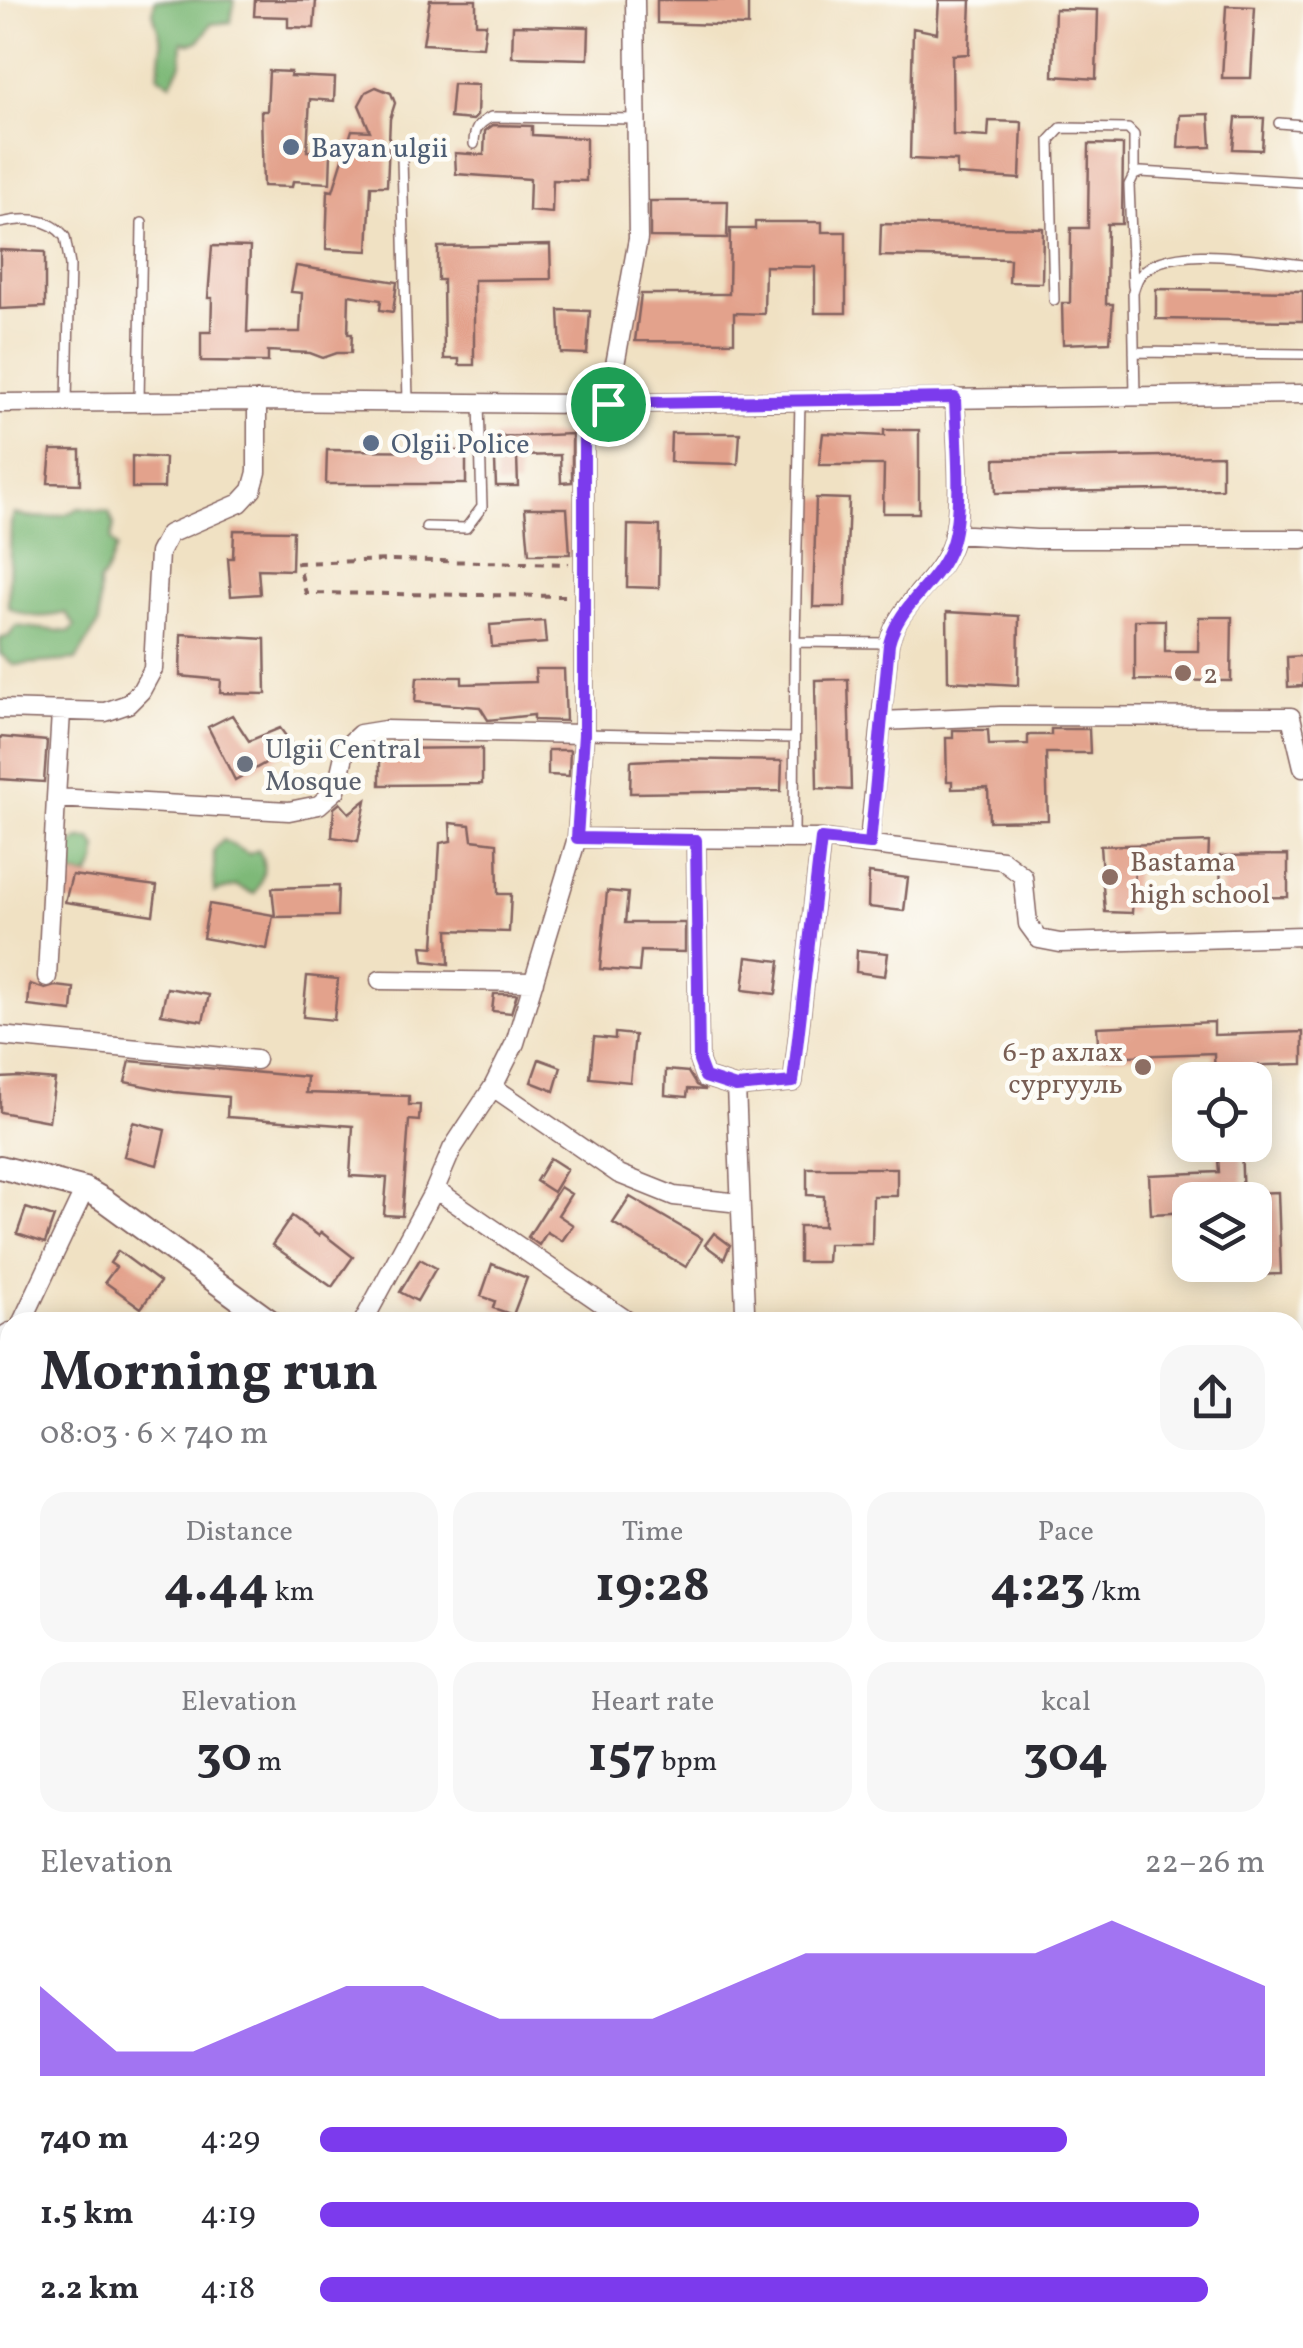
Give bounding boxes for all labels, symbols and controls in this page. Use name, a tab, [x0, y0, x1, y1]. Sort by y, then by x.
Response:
place label: Bayan ulgii	[311, 130, 448, 169]
marker: Bayan ulgii	[280, 136, 302, 158]
pin	[566, 362, 651, 447]
icon: arrive	[581, 377, 636, 432]
place label: Olgii Police	[391, 426, 530, 465]
marker: Olgii Police	[360, 432, 382, 454]
place label: 2	[1203, 656, 1218, 695]
marker: 2	[1172, 662, 1194, 684]
place label: Ulgii Central Mosque	[265, 731, 421, 802]
marker: Ulgii Central Mosque	[234, 753, 256, 775]
place label: Bastama high school	[1130, 844, 1270, 915]
marker: Bastama high school	[1099, 866, 1121, 888]
place label: 6-р ахлах сургууль	[1003, 1034, 1123, 1105]
marker: 6-р ахлах сургууль	[1132, 1056, 1154, 1078]
map controls	[1172, 1062, 1272, 1282]
button: locate	[1172, 1062, 1272, 1162]
button: layers	[1172, 1182, 1272, 1282]
text: Morning run	[40, 1337, 379, 1413]
button: share	[1160, 1345, 1265, 1450]
text: 08:03 · 6 × 740 m	[40, 1413, 268, 1457]
text: Distance	[186, 1513, 293, 1552]
text: Time	[622, 1513, 683, 1552]
text: Pace	[1038, 1513, 1094, 1552]
text: 4.44	[164, 1552, 269, 1622]
text: 19:28	[595, 1552, 710, 1622]
text: 4:23	[990, 1552, 1086, 1622]
text: km	[269, 1573, 315, 1612]
text: /km	[1086, 1573, 1141, 1612]
text: Elevation	[181, 1683, 297, 1722]
text: Heart rate	[591, 1683, 714, 1722]
text: kcal	[1041, 1683, 1091, 1722]
text: 30	[196, 1722, 252, 1792]
text: 157	[588, 1722, 656, 1792]
text: 304	[1023, 1722, 1108, 1792]
text: m	[252, 1743, 282, 1782]
text: bpm	[656, 1743, 717, 1782]
text: Elevation	[40, 1842, 173, 1886]
text: 22–26 m	[1144, 1842, 1265, 1886]
text: 740 m	[40, 2118, 129, 2162]
text: 4:29	[200, 2118, 260, 2162]
text: 1.5 km	[40, 2193, 134, 2237]
text: 4:19	[200, 2193, 256, 2237]
text: 2.2 km	[40, 2268, 139, 2312]
text: 4:18	[200, 2268, 255, 2312]

